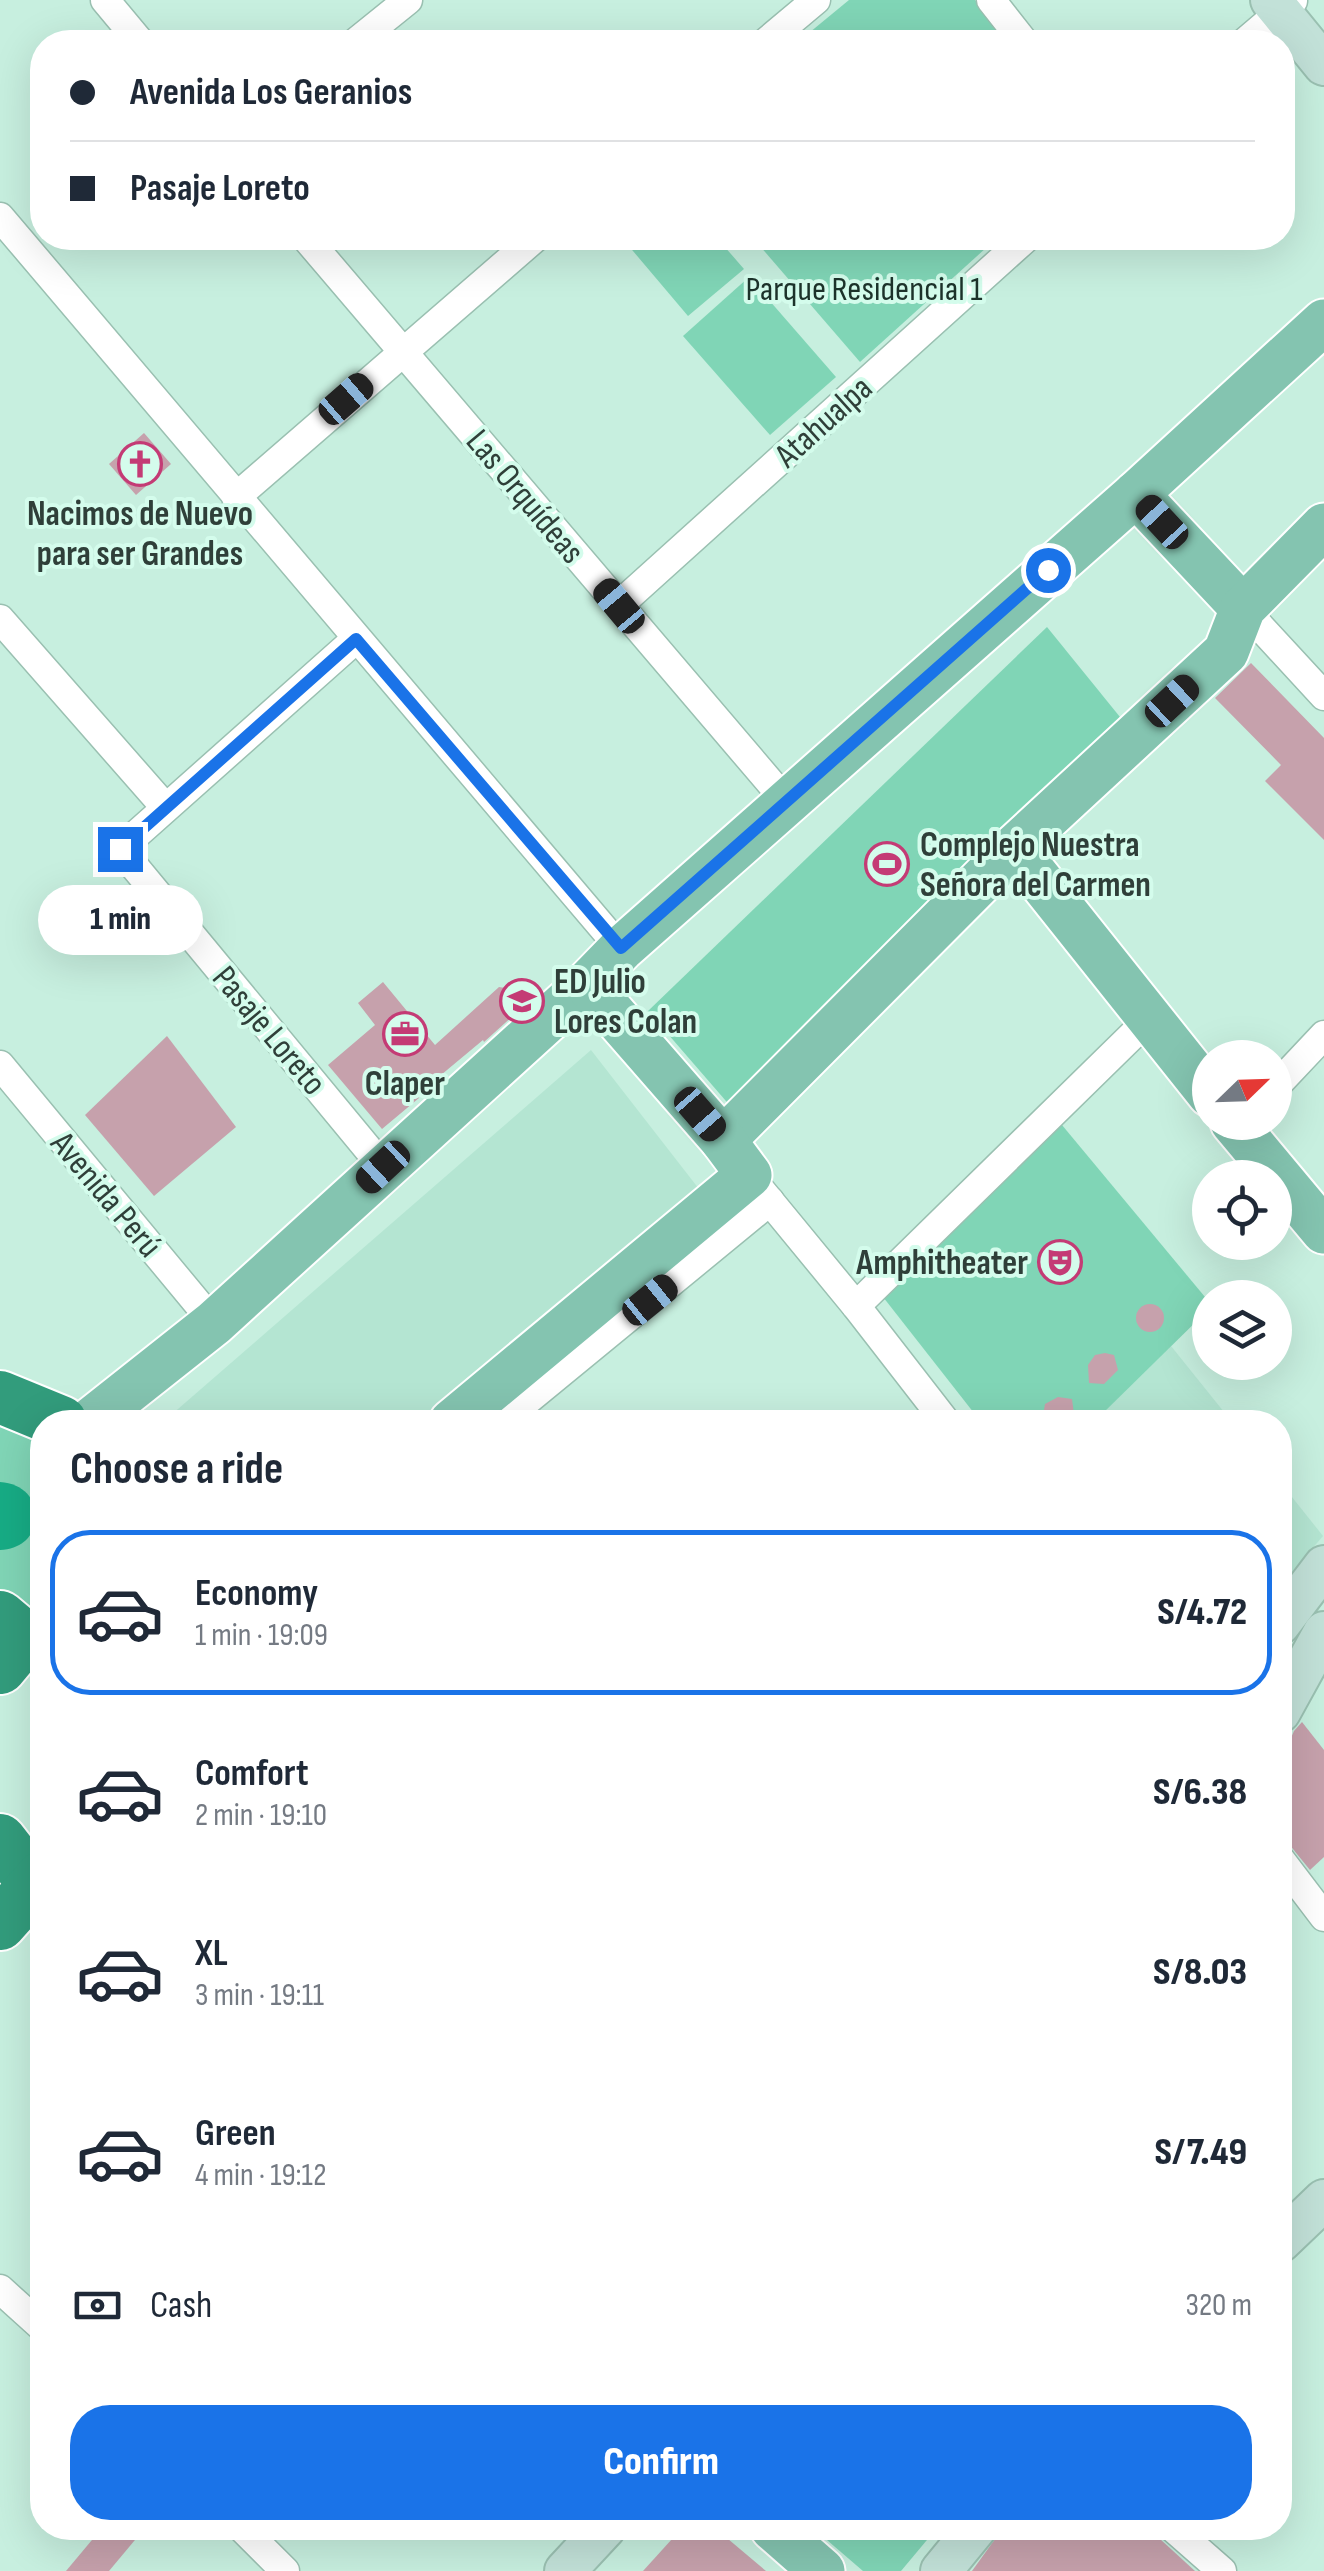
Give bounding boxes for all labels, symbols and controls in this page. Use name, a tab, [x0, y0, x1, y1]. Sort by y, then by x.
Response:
text: Avenida Los Geranios	[130, 70, 412, 115]
text: Pasaje Loreto	[130, 166, 310, 211]
park label: Parque Residencial 1	[746, 268, 982, 311]
street label: Atahualpa	[766, 367, 882, 478]
car	[314, 368, 378, 430]
street label: Las Orquídeas	[456, 421, 593, 573]
church icon: Nacimos de Nuevo para ser Grandes	[117, 441, 163, 487]
car	[1131, 490, 1193, 554]
place label: Nacimos de Nuevo para ser Grandes	[27, 493, 253, 576]
route start	[1026, 548, 1071, 593]
car	[588, 573, 650, 639]
car	[1140, 670, 1204, 732]
place label: Complejo Nuestra Señora del Carmen	[920, 824, 1151, 907]
route end	[98, 827, 143, 872]
sports icon: Complejo Nuestra Señora del Carmen	[864, 841, 910, 887]
callout: 1 min	[38, 884, 202, 954]
text: 1 min	[90, 900, 151, 939]
street label: Pasaje Loreto	[203, 958, 335, 1104]
place label: ED Julio Lores Colan	[554, 961, 697, 1044]
school or university icon: ED Julio Lores Colan	[499, 978, 545, 1024]
office icon: Claper	[382, 1011, 428, 1057]
north arrow	[1192, 1040, 1292, 1140]
map controls	[1192, 1040, 1292, 1380]
place label: Claper	[365, 1063, 445, 1106]
car	[669, 1082, 731, 1146]
street label: Avenida Perú	[40, 1123, 171, 1266]
car	[351, 1136, 415, 1198]
button: locate	[1192, 1160, 1292, 1260]
theatre icon: Amphitheater	[1037, 1239, 1083, 1285]
place label: Amphitheater	[855, 1242, 1028, 1285]
car	[617, 1269, 683, 1331]
button: layers	[1192, 1280, 1292, 1380]
text: Choose a ride	[70, 1442, 283, 1497]
icon: car	[75, 1568, 165, 1658]
text: Economy	[195, 1571, 318, 1616]
text: S/4.72	[1157, 1590, 1247, 1635]
text: 1 min · 19:09	[195, 1616, 328, 1655]
icon: car	[75, 1748, 165, 1838]
text: Comfort	[195, 1751, 309, 1796]
text: S/6.38	[1153, 1770, 1247, 1815]
text: 2 min · 19:10	[195, 1796, 327, 1835]
icon: car	[75, 1928, 165, 2018]
text: XL	[195, 1931, 228, 1976]
text: S/8.03	[1153, 1950, 1247, 1995]
text: 3 min · 19:11	[195, 1976, 324, 2015]
icon: car	[75, 2108, 165, 2198]
text: Green	[195, 2111, 276, 2156]
text: S/7.49	[1154, 2130, 1247, 2175]
text: 4 min · 19:12	[195, 2156, 326, 2195]
icon: cash	[70, 2278, 125, 2333]
text: Cash	[150, 2283, 212, 2328]
text: 320 m	[1185, 2286, 1252, 2325]
button: Confirm	[70, 2405, 1252, 2520]

